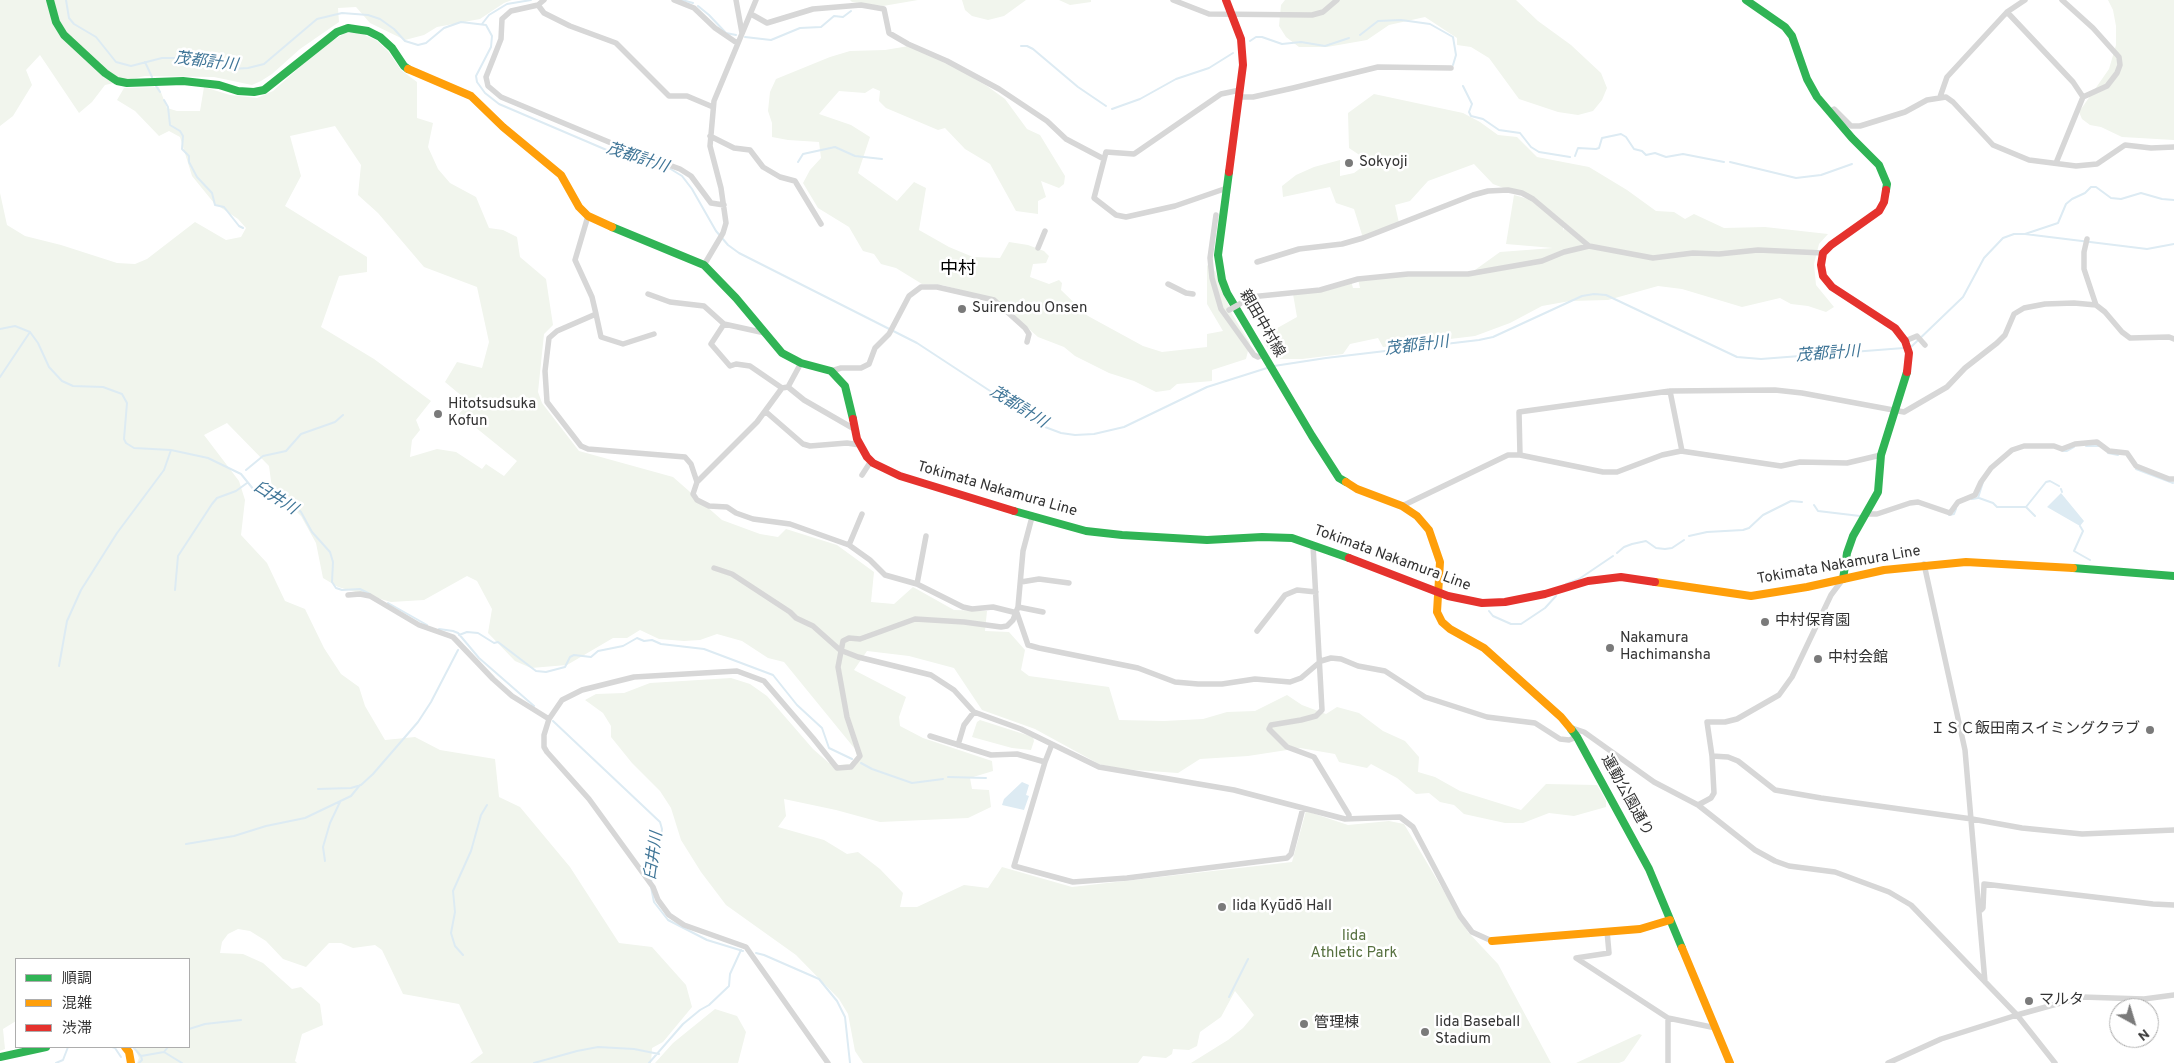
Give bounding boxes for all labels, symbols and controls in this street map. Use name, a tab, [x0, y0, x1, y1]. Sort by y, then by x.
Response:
water label: 茂都計川	[173, 50, 239, 76]
water label: 茂都計川	[604, 140, 670, 178]
place label: Sokyoji	[1359, 154, 1408, 172]
marker: Sokyoji	[1343, 157, 1355, 169]
district label: 中村	[940, 259, 976, 281]
street label: 親田中村線	[1234, 287, 1288, 361]
place label: Suirendou Onsen	[972, 300, 1087, 318]
marker: Suirendou Onsen	[956, 303, 968, 315]
water label: 茂都計川	[1384, 334, 1450, 360]
water label: 茂都計川	[1795, 343, 1861, 367]
water label: 茂都計川	[986, 383, 1050, 433]
place label: Hitotsudsuka Kofun	[448, 396, 536, 431]
marker: Hitotsudsuka Kofun	[432, 408, 444, 420]
street label: Tokimata Nakamura Line	[915, 458, 1079, 522]
water label: 臼井川	[250, 478, 300, 520]
street label: Tokimata Nakamura Line	[1311, 522, 1473, 596]
street label: Tokimata Nakamura Line	[1756, 543, 1922, 589]
place label: 中村保育園	[1775, 613, 1850, 631]
marker: 中村保育園	[1759, 616, 1771, 628]
place label: Nakamura Hachimansha	[1620, 630, 1711, 665]
marker: Nakamura Hachimansha	[1604, 642, 1616, 654]
place label: 中村会館	[1828, 650, 1888, 668]
marker: 中村会館	[1812, 653, 1824, 665]
place label: ＩＳＣ飯田南スイミングクラブ	[1930, 721, 2140, 739]
marker: ＩＳＣ飯田南スイミングクラブ	[2144, 724, 2156, 736]
street label: 運動公園通り	[1596, 752, 1656, 840]
water label: 臼井川	[642, 831, 668, 881]
place label: Iida Kyūdō Hall	[1232, 898, 1332, 916]
marker: Iida Kyūdō Hall	[1216, 901, 1228, 913]
park label: Iida Athletic Park	[1311, 928, 1397, 963]
legend	[15, 958, 190, 1048]
text: 順調	[62, 970, 92, 989]
place label: マルタ	[2039, 992, 2084, 1010]
text: 混雑	[62, 995, 92, 1014]
marker: マルタ	[2023, 995, 2035, 1007]
north arrow	[2109, 998, 2159, 1048]
place label: Iida Baseball Stadium	[1435, 1014, 1520, 1049]
place label: 管理棟	[1314, 1015, 1359, 1033]
marker: 管理棟	[1298, 1018, 1310, 1030]
text: 渋滞	[62, 1020, 92, 1039]
text: N	[2134, 1024, 2152, 1044]
marker: Iida Baseball Stadium	[1419, 1026, 1431, 1038]

